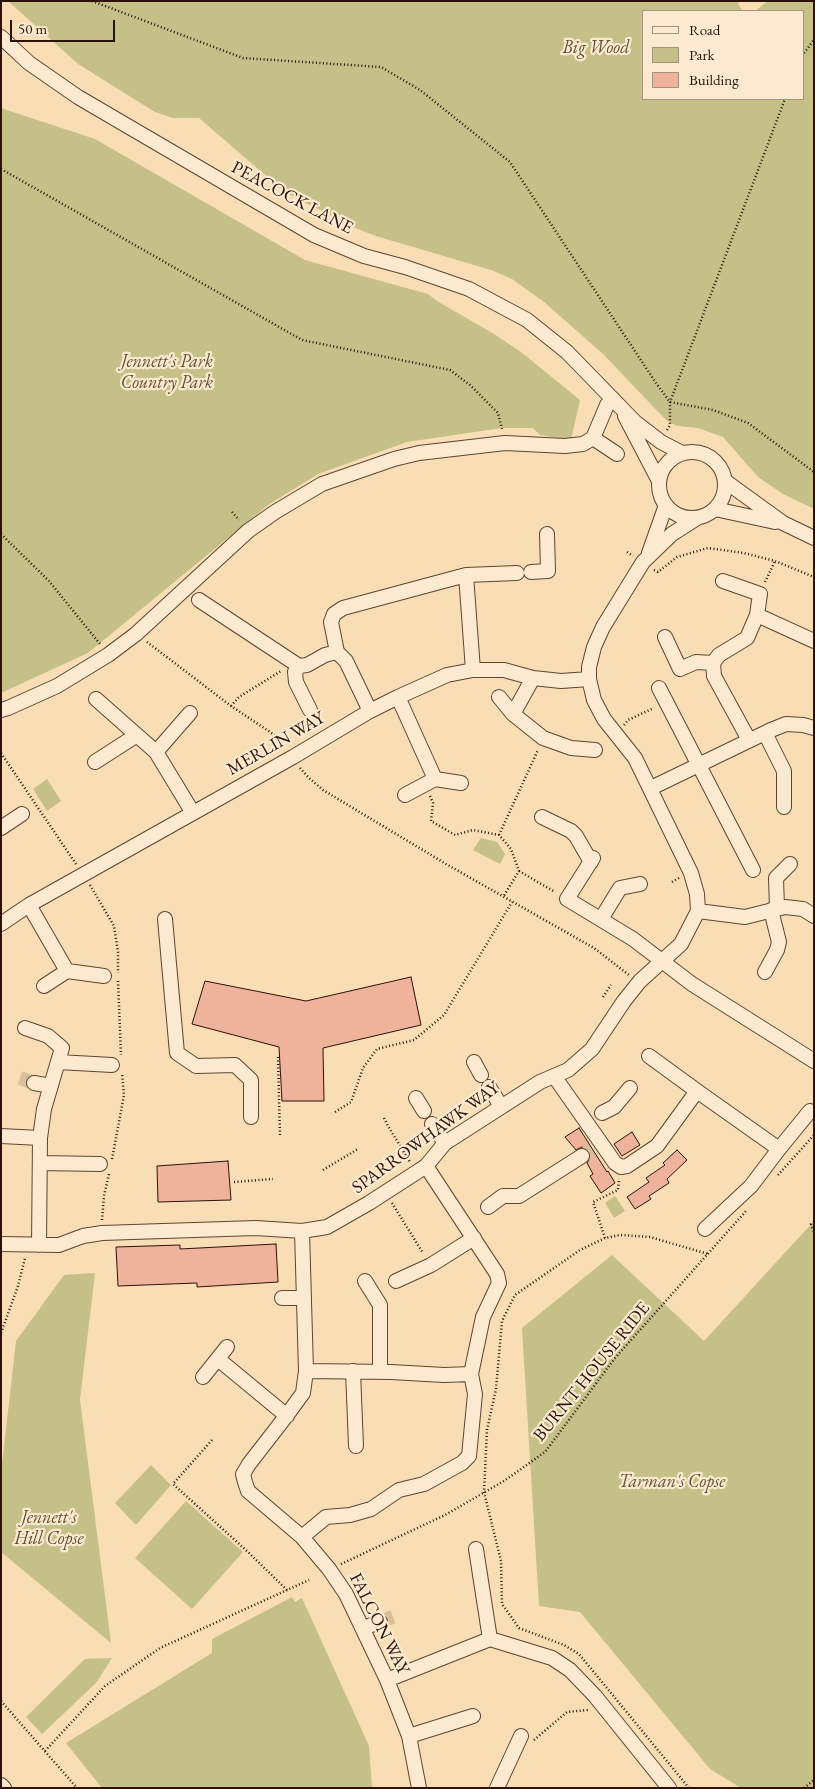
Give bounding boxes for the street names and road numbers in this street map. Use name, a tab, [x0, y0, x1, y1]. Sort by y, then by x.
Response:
street label: PEACOCK LANE	[228, 157, 356, 239]
street label: MERLIN WAY	[223, 707, 329, 781]
street label: SPARROWHAWK WAY	[348, 1077, 504, 1199]
street label: BURNT HOUSE RIDE	[529, 1298, 655, 1446]
street label: FALCON WAY	[344, 1570, 414, 1678]

